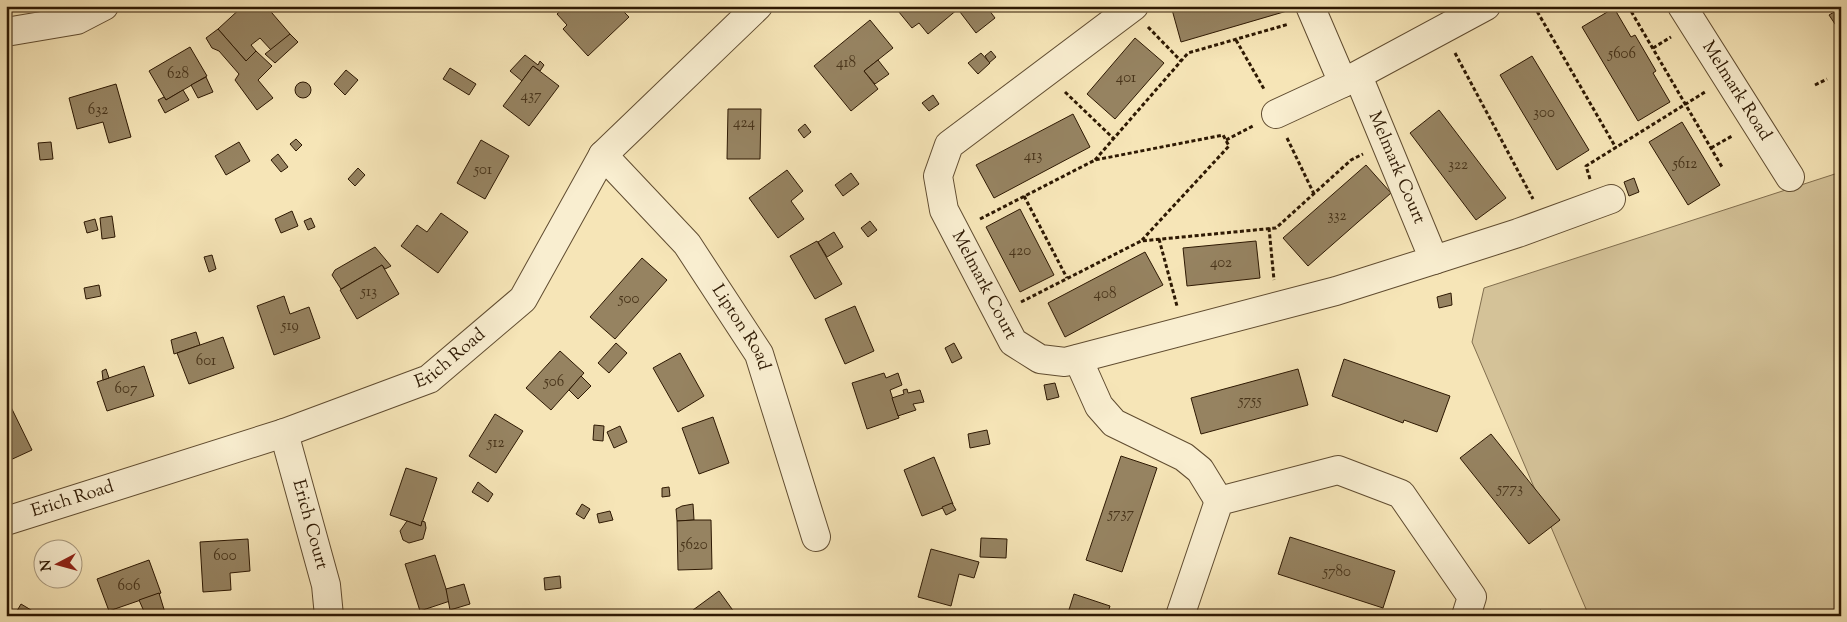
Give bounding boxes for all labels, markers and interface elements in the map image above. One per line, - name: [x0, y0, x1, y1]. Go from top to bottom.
- street label: Melmark Road: [1695, 37, 1777, 146]
- house number: 5606: [1607, 44, 1636, 65]
- house number: 418: [836, 53, 856, 74]
- house number: 628: [167, 64, 189, 85]
- house number: 401: [1116, 68, 1136, 89]
- house number: 437: [520, 86, 542, 107]
- house number: 632: [88, 100, 108, 121]
- house number: 300: [1533, 103, 1555, 124]
- street label: Melmark Court: [1361, 108, 1431, 228]
- house number: 424: [733, 113, 756, 134]
- house number: 413: [1024, 146, 1042, 167]
- house number: 5612: [1672, 154, 1697, 175]
- house number: 322: [1448, 155, 1468, 176]
- house number: 501: [473, 160, 492, 181]
- house number: 332: [1327, 206, 1347, 227]
- street label: Melmark Court: [944, 226, 1023, 345]
- house number: 420: [1009, 241, 1031, 262]
- house number: 402: [1210, 253, 1232, 274]
- street label: Lipton Road: [704, 280, 776, 374]
- house number: 513: [360, 282, 377, 303]
- house number: 408: [1094, 284, 1116, 305]
- house number: 500: [617, 289, 640, 310]
- house number: 519: [280, 316, 299, 337]
- street label: Erich Road: [411, 323, 492, 396]
- house number: 601: [196, 351, 216, 372]
- house number: 506: [543, 372, 564, 393]
- house number: 607: [115, 379, 138, 400]
- house number: 5755: [1237, 391, 1262, 412]
- house number: 512: [486, 433, 505, 454]
- street label: Erich Road: [28, 475, 117, 525]
- street label: Erich Court: [284, 477, 334, 573]
- house number: 5773: [1496, 479, 1523, 500]
- house number: 5737: [1107, 504, 1135, 525]
- house number: 5620: [679, 535, 708, 556]
- north arrow: [32, 540, 82, 590]
- house number: 600: [213, 546, 237, 567]
- text: N: [37, 559, 58, 572]
- house number: 5780: [1322, 562, 1351, 583]
- house number: 606: [118, 576, 140, 597]

